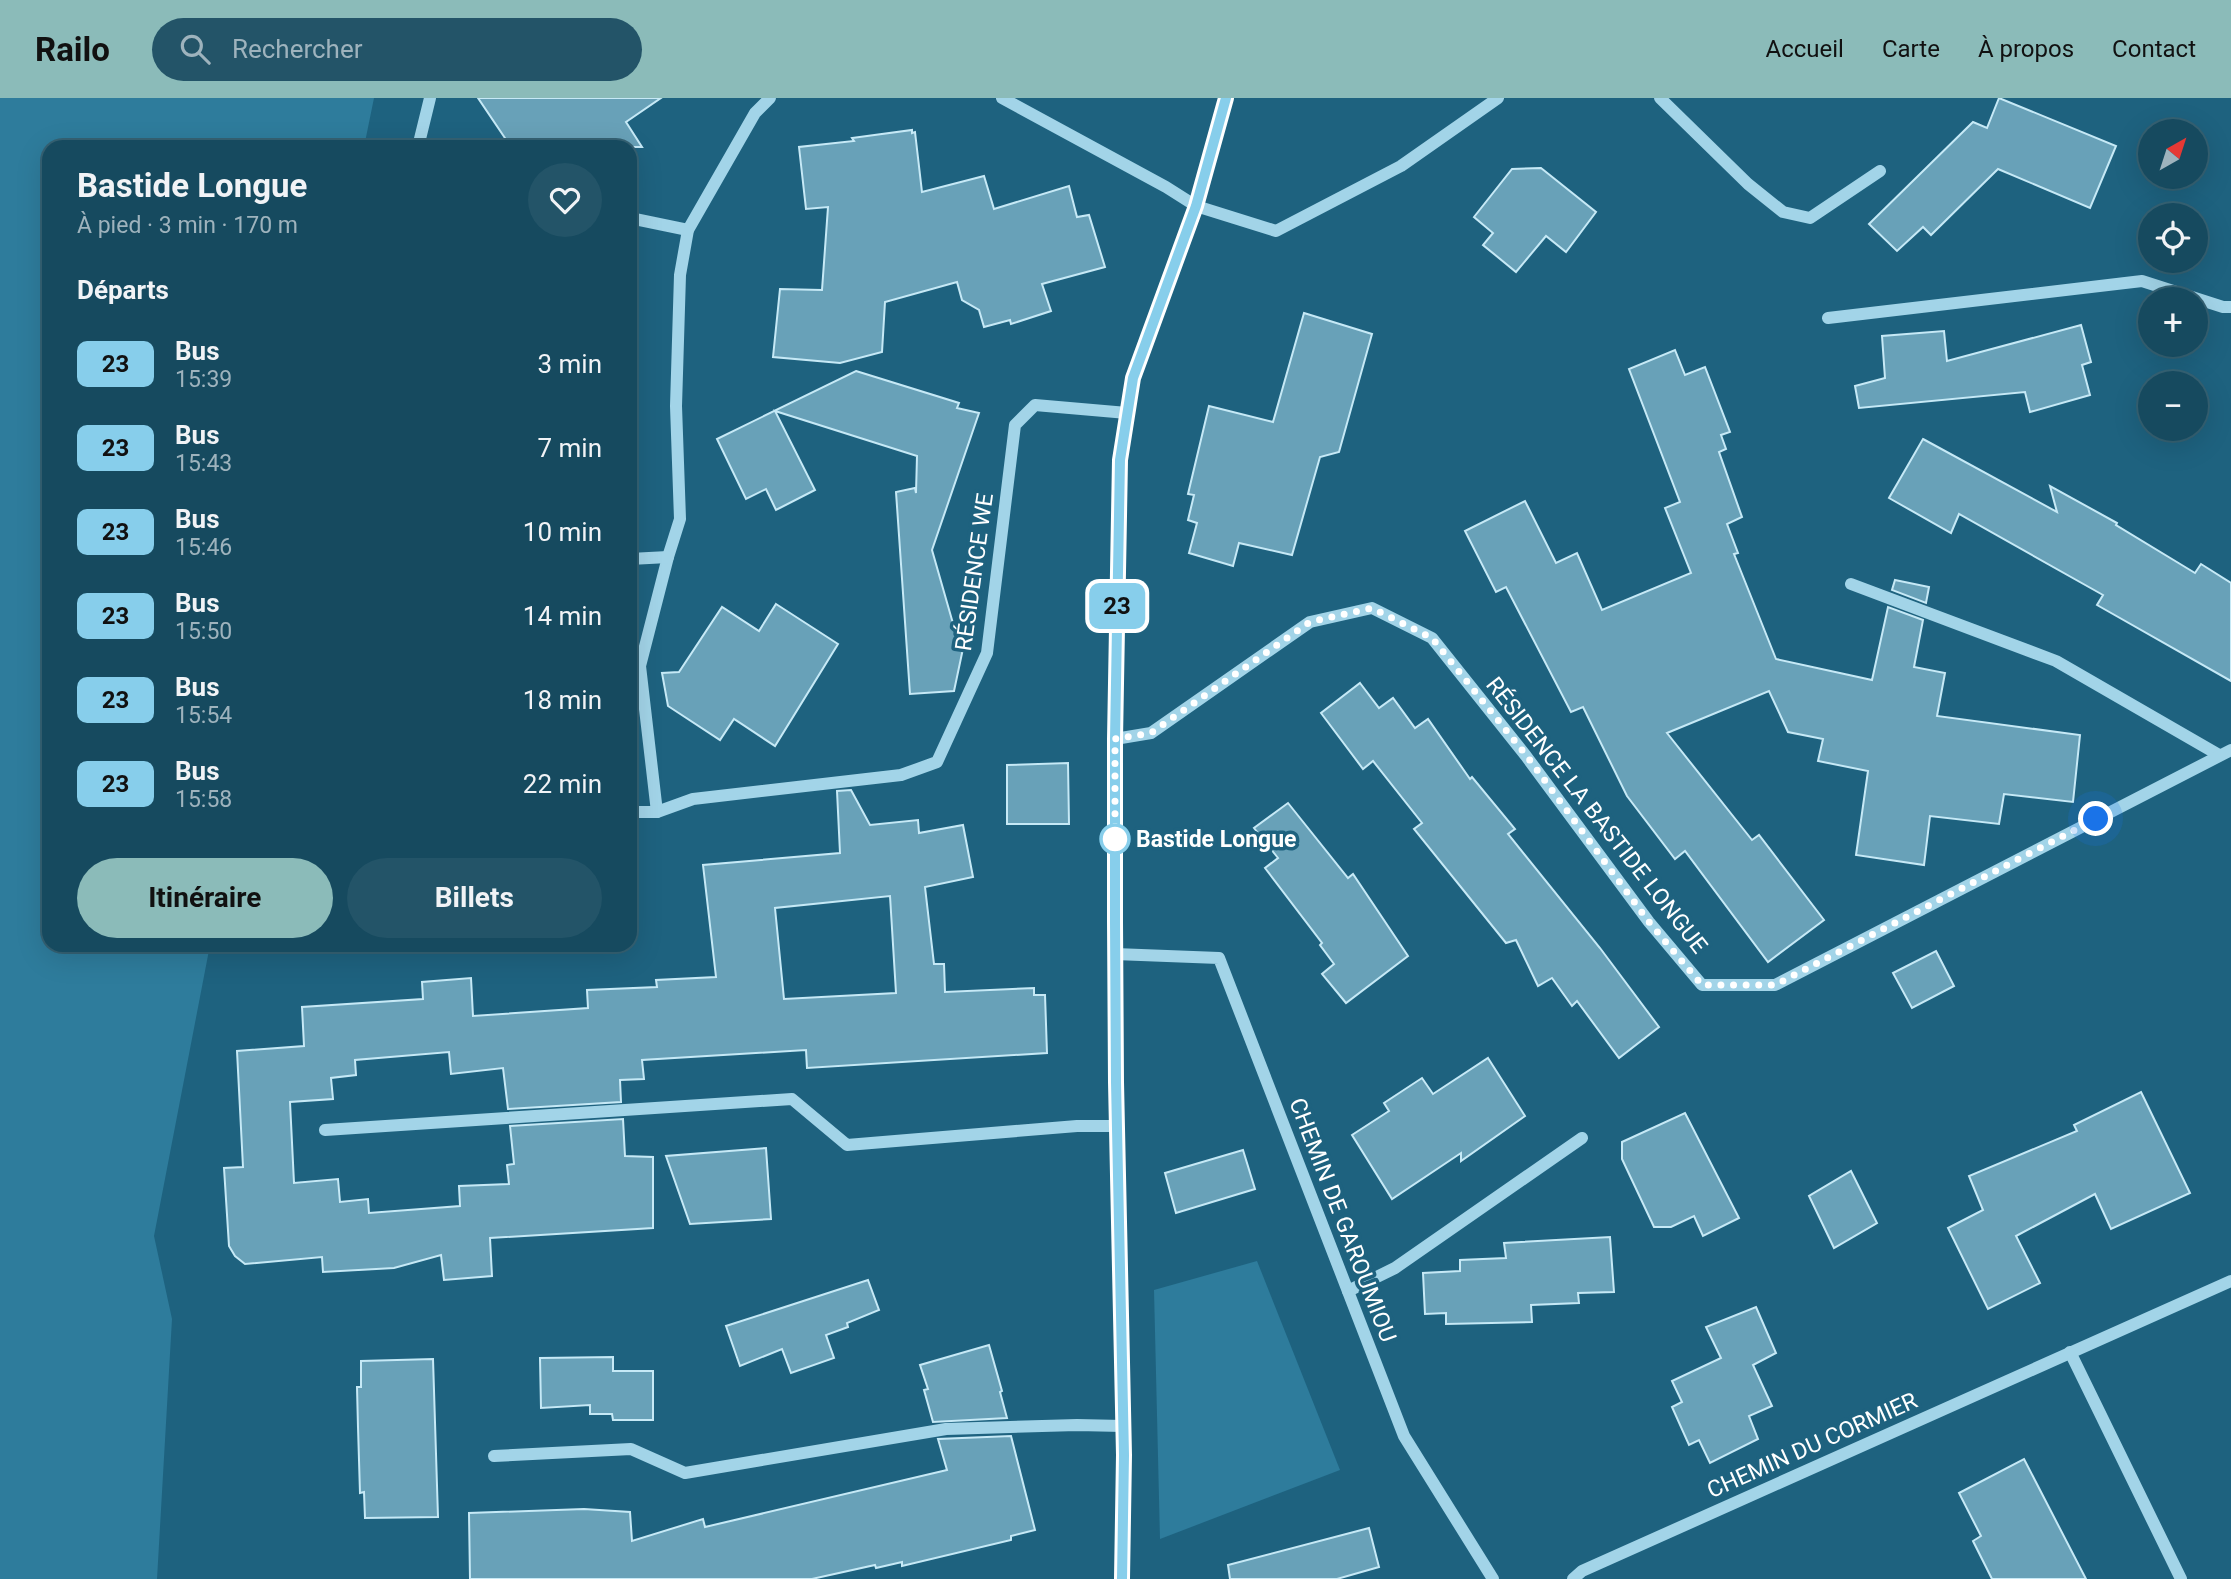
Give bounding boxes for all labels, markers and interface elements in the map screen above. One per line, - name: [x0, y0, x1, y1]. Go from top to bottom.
- search box: [152, 18, 642, 81]
- text: Railo: [35, 30, 110, 69]
- icon: search: [176, 30, 214, 68]
- text: Rechercher: [232, 34, 363, 64]
- text: Accueil: [1765, 35, 1844, 63]
- text: Carte: [1882, 35, 1940, 63]
- text: À propos: [1978, 35, 2074, 63]
- text: Contact: [2112, 35, 2196, 63]
- north arrow: [2138, 119, 2208, 189]
- map controls: [2138, 119, 2208, 441]
- button: heart: [528, 163, 602, 237]
- text: Bastide Longue: [77, 166, 307, 205]
- button: locate: [2138, 203, 2208, 273]
- text: À pied · 3 min · 170 m: [77, 212, 298, 239]
- text: Départs: [77, 275, 169, 305]
- button: +: [2138, 287, 2208, 357]
- text: Bus: [175, 336, 220, 366]
- text: 3 min: [537, 349, 602, 379]
- text: 23: [102, 350, 129, 378]
- text: 15:39: [175, 366, 232, 393]
- button: −: [2138, 371, 2208, 441]
- text: Bus: [175, 420, 220, 450]
- text: 7 min: [537, 433, 602, 463]
- text: 23: [102, 434, 129, 462]
- text: 15:43: [175, 450, 232, 477]
- street label: RÉSIDENCE WE: [949, 491, 999, 653]
- text: Bus: [175, 504, 220, 534]
- text: 10 min: [523, 517, 602, 547]
- text: 23: [102, 518, 129, 546]
- text: 15:46: [175, 534, 232, 561]
- line badge: 23: [1086, 583, 1148, 629]
- text: Bus: [175, 588, 220, 618]
- text: 23: [1103, 592, 1131, 620]
- text: 14 min: [523, 601, 602, 631]
- text: 23: [102, 602, 129, 630]
- text: 15:50: [175, 618, 232, 645]
- street label: RÉSIDENCE LA BASTIDE LONGUE: [1480, 671, 1714, 959]
- text: Bus: [175, 672, 220, 702]
- text: 18 min: [523, 685, 602, 715]
- text: 23: [102, 686, 129, 714]
- text: 15:54: [175, 702, 232, 729]
- text: Bus: [175, 756, 220, 786]
- text: 22 min: [523, 769, 602, 799]
- text: 23: [102, 770, 129, 798]
- text: 15:58: [175, 786, 232, 813]
- your location: [2078, 801, 2113, 836]
- marker: Bastide Longue: [1100, 824, 1130, 854]
- place label: Bastide Longue: [1136, 826, 1297, 853]
- button: Itinéraire: [77, 858, 333, 938]
- button: Billets: [347, 858, 602, 938]
- street label: CHEMIN DE GAROUMIOU: [1283, 1094, 1402, 1346]
- street label: CHEMIN DU CORMIER: [1703, 1387, 1921, 1504]

